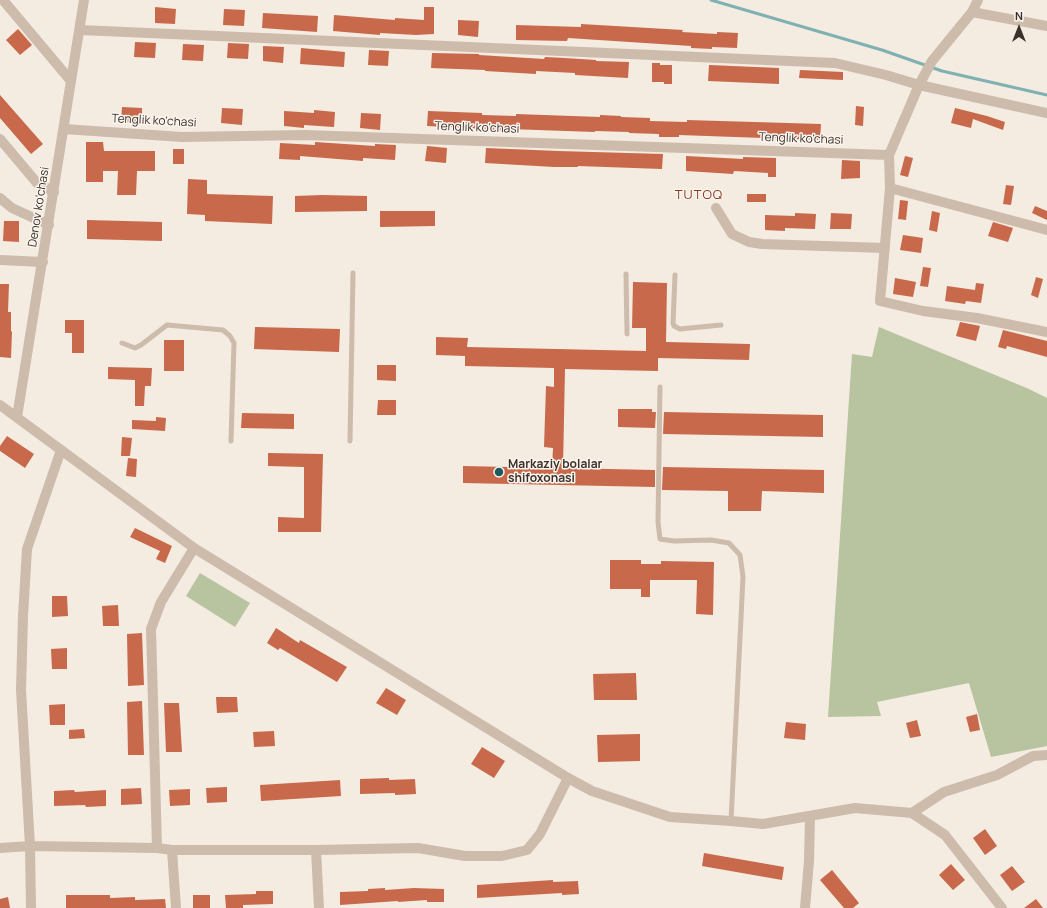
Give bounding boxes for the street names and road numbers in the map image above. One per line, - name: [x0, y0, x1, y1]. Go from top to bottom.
- street label: Tenglik ko'chasi: [111, 112, 197, 130]
- street label: Tenglik ko'chasi: [434, 119, 520, 137]
- street label: Tenglik ko'chasi: [758, 130, 844, 148]
- street label: Denov ko'chasi: [26, 166, 52, 248]

